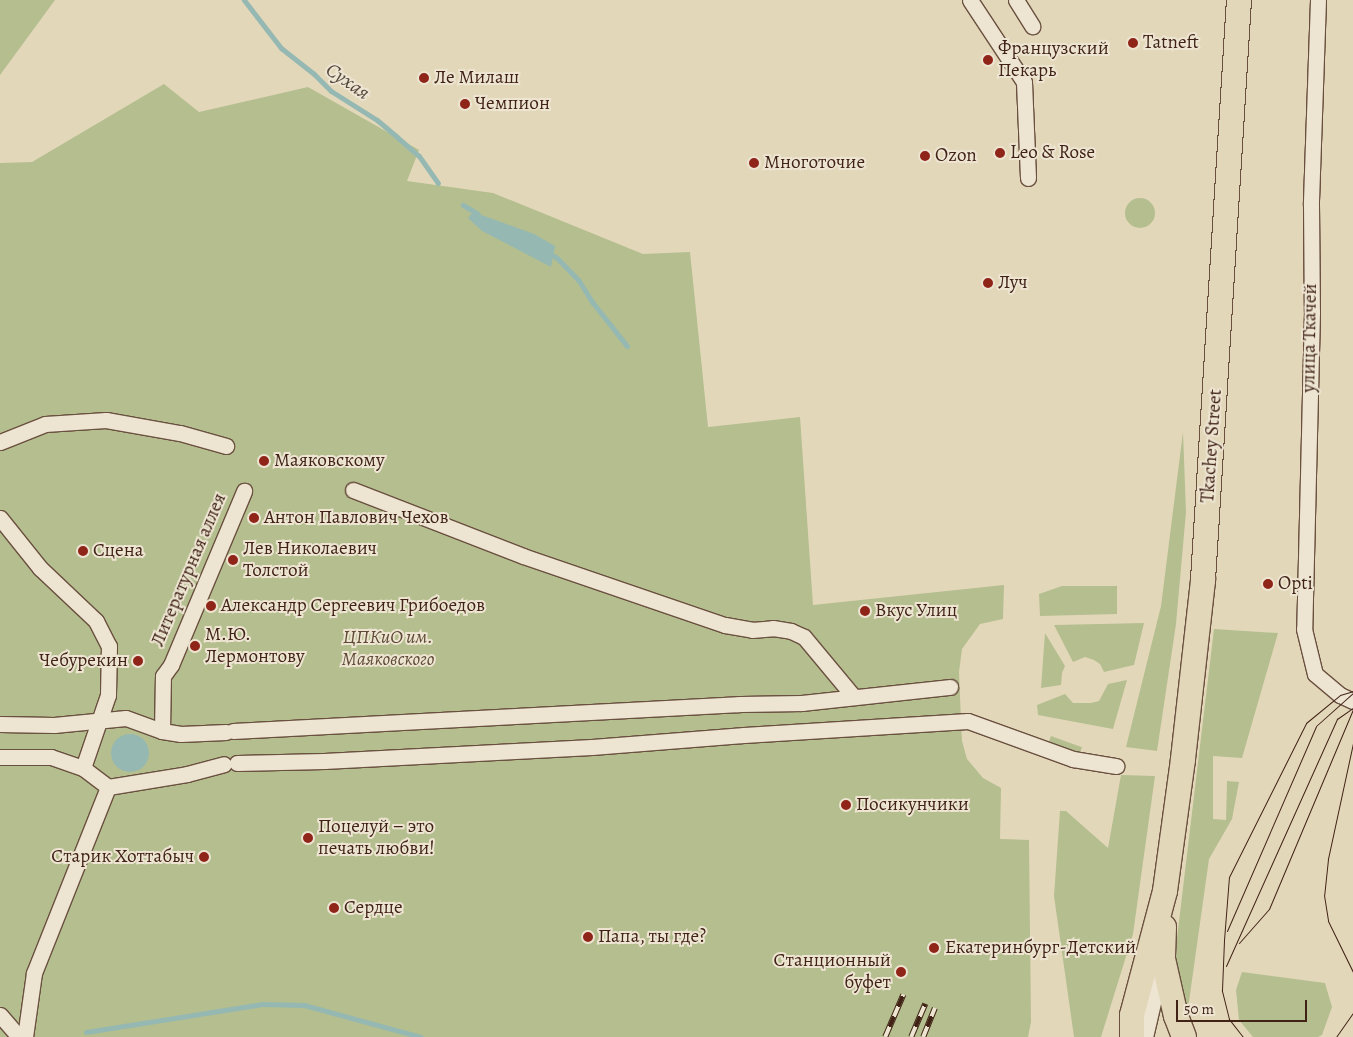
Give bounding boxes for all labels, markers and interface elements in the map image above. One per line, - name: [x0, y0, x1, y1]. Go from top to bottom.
- place label: Tatneft: [1143, 32, 1199, 54]
- marker: Tatneft: [1127, 37, 1139, 49]
- place label: Французский Пекарь: [998, 38, 1109, 82]
- marker: Французский Пекарь: [982, 54, 994, 66]
- water label: Сухая: [321, 57, 375, 105]
- place label: Ле Милаш: [434, 67, 519, 89]
- marker: Ле Милаш: [418, 72, 430, 84]
- place label: Чемпион: [475, 93, 550, 115]
- marker: Чемпион: [459, 98, 471, 110]
- place label: Leo & Rose: [1010, 142, 1095, 164]
- place label: Ozon: [935, 145, 977, 167]
- marker: Leo & Rose: [994, 147, 1006, 159]
- marker: Ozon: [919, 150, 931, 162]
- place label: Многоточие: [764, 152, 865, 174]
- marker: Многоточие: [748, 157, 760, 169]
- place label: Луч: [998, 272, 1028, 294]
- marker: Луч: [982, 277, 994, 289]
- street label: улица Ткачей: [1298, 283, 1322, 393]
- street label: Tkachey Street: [1197, 388, 1227, 504]
- place label: Маяковскому: [274, 450, 385, 472]
- marker: Маяковскому: [258, 455, 270, 467]
- street label: Литературная аллея: [146, 490, 232, 650]
- place label: Антон Павлович Чехов: [264, 507, 448, 529]
- marker: Антон Павлович Чехов: [248, 512, 260, 524]
- place label: Лев Николаевич Толстой: [243, 538, 377, 582]
- place label: Сцена: [93, 540, 144, 562]
- marker: Сцена: [77, 545, 89, 557]
- marker: Лев Николаевич Толстой: [227, 554, 239, 566]
- place label: Opti: [1278, 573, 1313, 595]
- marker: Opti: [1262, 578, 1274, 590]
- place label: Александр Сергеевич Грибоедов: [221, 595, 485, 617]
- marker: Александр Сергеевич Грибоедов: [205, 600, 217, 612]
- place label: Вкус Улиц: [875, 600, 957, 622]
- marker: Вкус Улиц: [859, 605, 871, 617]
- place label: М.Ю. Лермонтову: [205, 624, 305, 668]
- park label: ЦПКиО им. Маяковского: [341, 627, 435, 671]
- marker: М.Ю. Лермонтову: [189, 640, 201, 652]
- place label: Чебурекин: [39, 650, 128, 672]
- marker: Чебурекин: [132, 655, 144, 667]
- place label: Посикунчики: [856, 794, 969, 816]
- marker: Посикунчики: [840, 799, 852, 811]
- place label: Поцелуй – это печать любви!: [318, 816, 435, 860]
- marker: Поцелуй – это печать любви!: [302, 832, 314, 844]
- place label: Старик Хоттабыч: [51, 846, 194, 868]
- marker: Старик Хоттабыч: [198, 851, 210, 863]
- place label: Сердце: [344, 897, 403, 919]
- marker: Сердце: [328, 902, 340, 914]
- place label: Папа, ты где?: [598, 926, 706, 948]
- marker: Папа, ты где?: [582, 931, 594, 943]
- place label: Екатеринбург-Детский: [945, 937, 1136, 959]
- marker: Екатеринбург-Детский: [927, 941, 941, 955]
- place label: Станционный буфет: [774, 950, 891, 994]
- marker: Станционный буфет: [895, 966, 907, 978]
- scale bar: [1178, 990, 1309, 1022]
- text: 50 m: [1184, 999, 1214, 1019]

